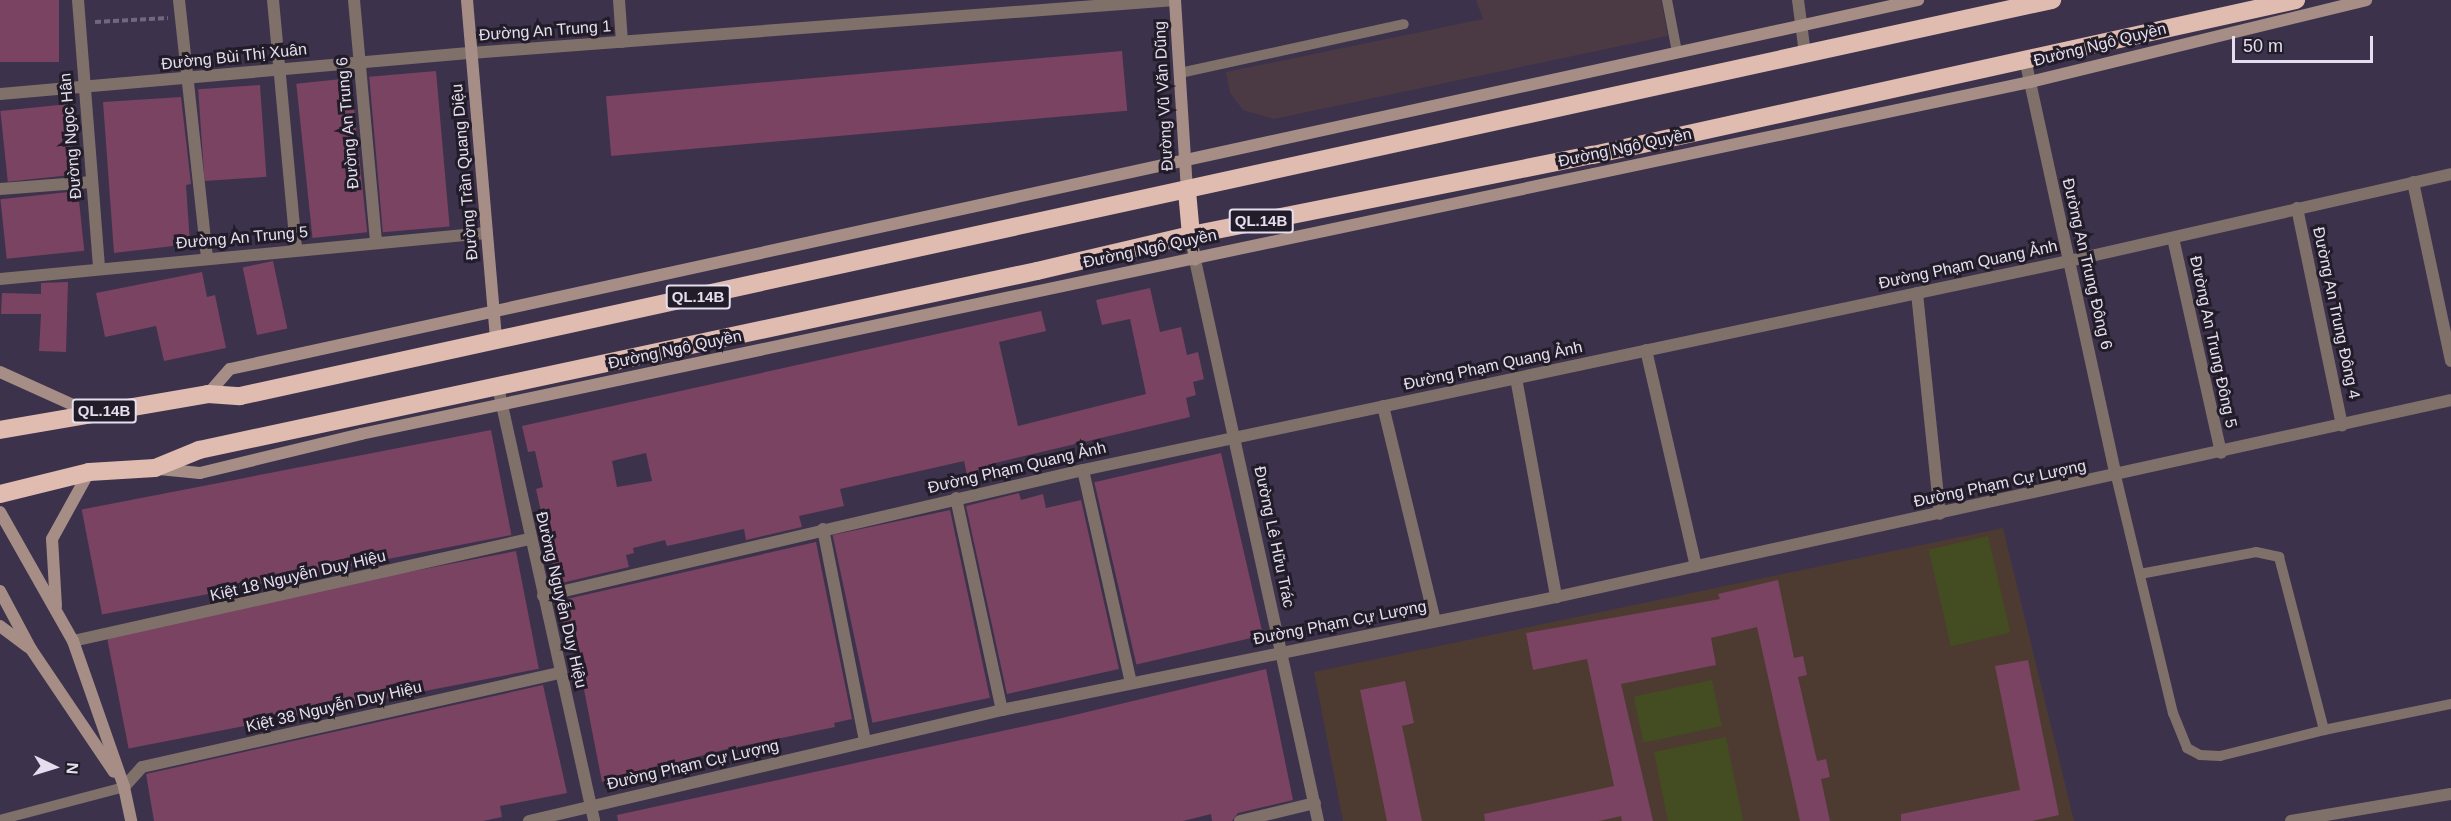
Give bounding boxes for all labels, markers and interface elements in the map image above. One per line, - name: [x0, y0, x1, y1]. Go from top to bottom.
- street label: Đường An Trung 1: [478, 17, 612, 45]
- street label: Đường Ngô Quyền: [2032, 19, 2168, 71]
- street label: Đường Vũ Văn Dũng: [1150, 21, 1178, 171]
- scale bar: [2235, 24, 2376, 62]
- text: 50 m: [2243, 36, 2283, 56]
- street label: Đường Bùi Thị Xuân: [160, 40, 308, 74]
- street label: Đường An Trung 6: [333, 56, 363, 190]
- street label: Đường Ngọc Hân: [56, 72, 86, 200]
- street label: Đường Trần Quang Diệu: [448, 83, 482, 261]
- street label: Đường Ngô Quyền: [1557, 124, 1693, 172]
- street label: Đường An Trung Đông 6: [2058, 176, 2116, 352]
- road number: QL.14B: [1228, 209, 1294, 233]
- street label: Đường An Trung 5: [175, 223, 309, 253]
- street label: Đường Ngô Quyền: [1082, 225, 1218, 273]
- street label: Đường An Trung Đông 4: [2308, 225, 2364, 401]
- street label: Đường Phạm Quang Ảnh: [1877, 237, 2059, 293]
- street label: Đường An Trung Đông 5: [2185, 254, 2241, 430]
- road number: QL.14B: [665, 285, 731, 309]
- street label: Đường Ngô Quyền: [607, 326, 743, 374]
- street label: Đường Phạm Quang Ảnh: [1402, 338, 1584, 394]
- road number: QL.14B: [71, 399, 137, 423]
- street label: Đường Phạm Quang Ảnh: [926, 438, 1108, 498]
- street label: Đường Phạm Cự Lượng: [1912, 456, 2088, 512]
- street label: Đường Lê Hữu Trác: [1250, 464, 1298, 610]
- street label: Đường Nguyễn Duy Hiệu: [531, 510, 591, 690]
- street label: Kiệt 18 Nguyễn Duy Hiệu: [208, 546, 388, 606]
- street label: Đường Phạm Cự Lượng: [1252, 597, 1428, 649]
- street label: Kiệt 38 Nguyễn Duy Hiệu: [244, 677, 424, 737]
- street label: Đường Phạm Cự Lượng: [605, 736, 781, 794]
- north arrow: [24, 737, 84, 797]
- text: N: [64, 762, 81, 775]

